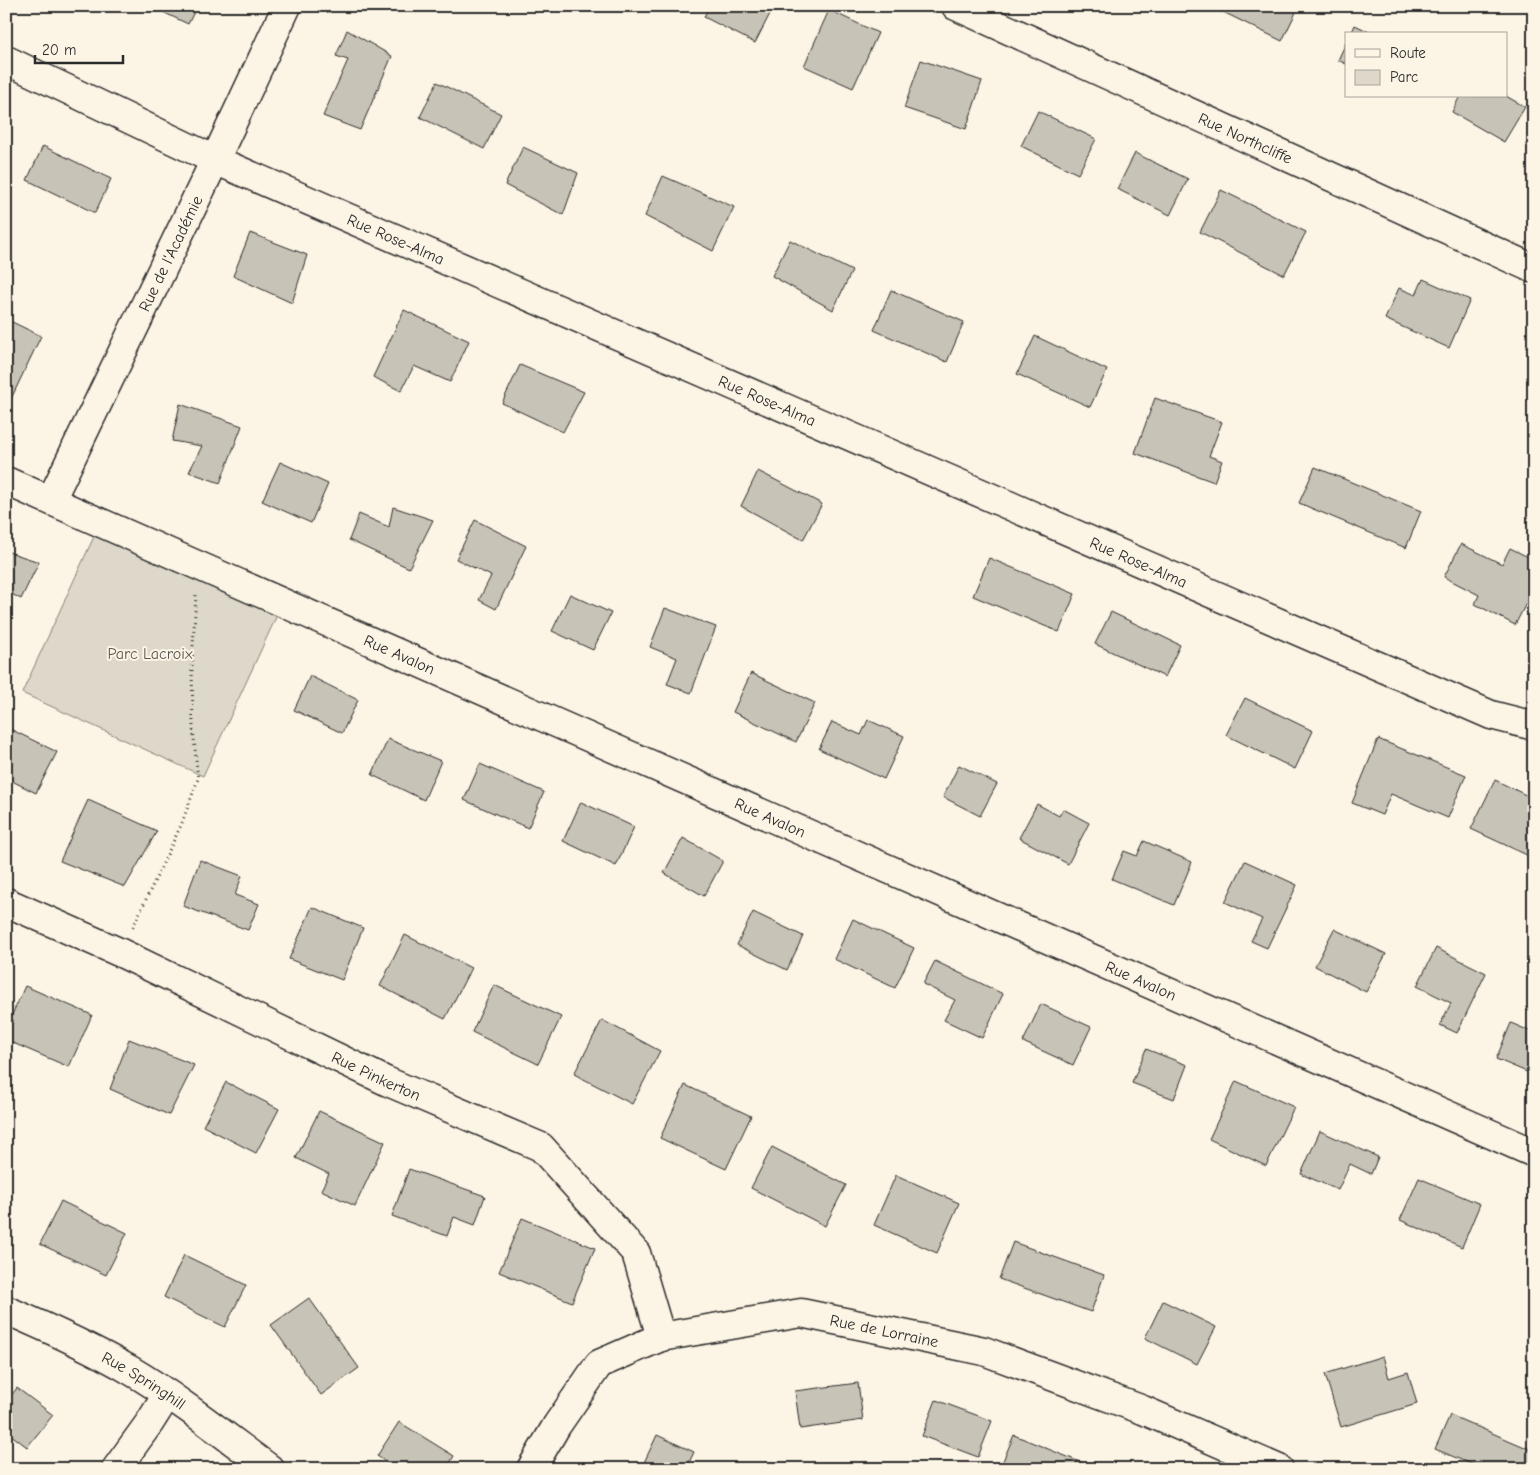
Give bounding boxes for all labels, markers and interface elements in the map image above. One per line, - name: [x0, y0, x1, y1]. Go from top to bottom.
- scale bar: [35, 32, 122, 64]
- legend: [1345, 32, 1508, 98]
- text: 20 m: [42, 41, 76, 59]
- text: Route: [1390, 44, 1426, 62]
- text: Parc: [1390, 68, 1418, 86]
- street label: Rue Northcliffe: [1195, 109, 1295, 168]
- street label: Rue de l'Académie: [135, 193, 206, 314]
- street label: Rue Rose-Alma: [344, 211, 447, 269]
- street label: Rue Rose-Alma: [716, 372, 818, 430]
- street label: Rue Rose-Alma: [1087, 534, 1190, 592]
- street label: Rue Avalon: [361, 632, 438, 679]
- park label: Parc Lacroix: [108, 645, 193, 663]
- street label: Rue Avalon: [732, 795, 808, 842]
- street label: Rue Avalon: [1102, 958, 1179, 1005]
- street label: Rue Pinkerton: [329, 1048, 423, 1105]
- street label: Rue de Lorraine: [828, 1311, 940, 1351]
- street label: Rue Springhill: [99, 1348, 189, 1414]

